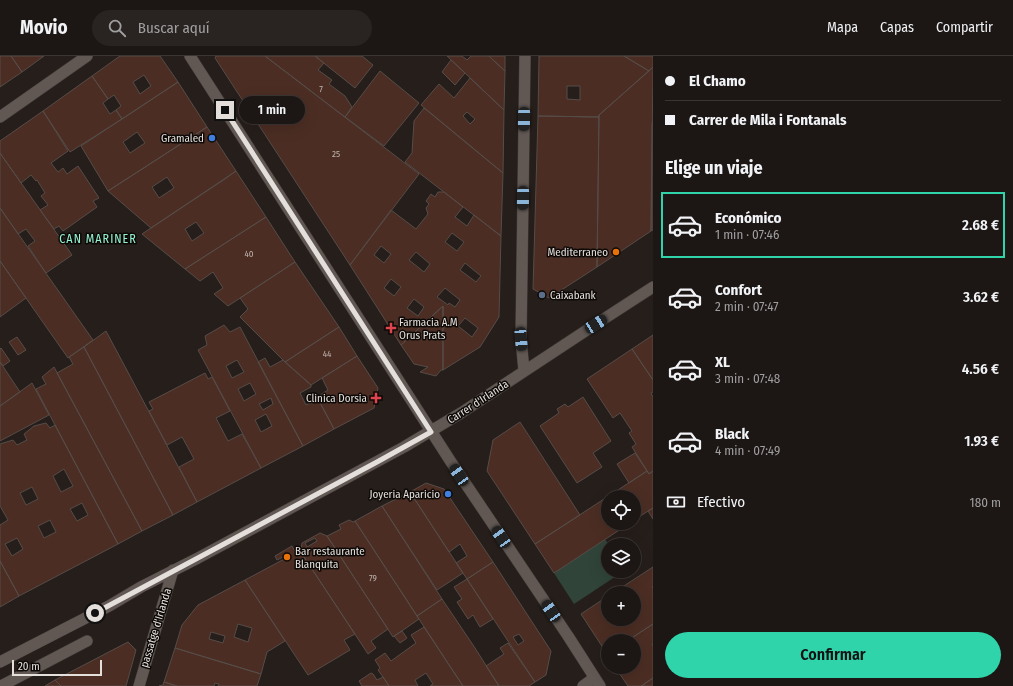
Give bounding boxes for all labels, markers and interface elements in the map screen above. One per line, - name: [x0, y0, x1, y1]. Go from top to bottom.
- search box: [92, 10, 372, 46]
- text: Movio: [20, 16, 68, 39]
- icon: search: [106, 17, 128, 39]
- text: Buscar aquí: [138, 19, 210, 37]
- text: Mapa: [827, 19, 858, 36]
- text: Capas: [880, 19, 914, 36]
- text: Compartir: [936, 19, 993, 36]
- text: El Chamo: [689, 72, 746, 90]
- house number: 7: [319, 84, 323, 94]
- callout: 1 min: [239, 96, 305, 124]
- route end: [216, 101, 234, 119]
- text: 1 min: [258, 102, 286, 117]
- car: [518, 107, 530, 131]
- text: Carrer de Mila i Fontanals: [689, 111, 847, 129]
- place label: Gramaled: [161, 132, 204, 145]
- marker: Gramaled: [207, 133, 217, 143]
- house number: 25: [332, 149, 340, 159]
- text: Elige un viaje: [665, 157, 763, 179]
- car: [517, 186, 529, 210]
- icon: car: [667, 207, 703, 243]
- text: Económico: [715, 209, 782, 227]
- text: 2.68 €: [962, 216, 999, 234]
- text: 1 min · 07:46: [715, 227, 779, 242]
- district label: CAN MARINER: [59, 232, 137, 246]
- place label: Mediterraneo: [547, 246, 608, 259]
- marker: Mediterraneo: [611, 247, 621, 257]
- house number: 40: [244, 249, 254, 259]
- icon: car: [667, 279, 703, 315]
- text: Confort: [715, 281, 762, 299]
- text: 3.62 €: [963, 288, 999, 306]
- place label: Caixabank: [550, 289, 597, 302]
- marker: Caixabank: [537, 290, 547, 300]
- text: 2 min · 07:47: [715, 299, 779, 314]
- car: [583, 313, 609, 335]
- place label: Farmacia A.M Orus Prats: [399, 316, 458, 342]
- marker: Farmacia A.M Orus Prats: [386, 323, 396, 333]
- car: [514, 327, 528, 351]
- house number: 44: [323, 349, 332, 359]
- icon: car: [667, 351, 703, 387]
- text: XL: [715, 353, 730, 371]
- text: 4.56 €: [962, 360, 999, 378]
- text: 3 min · 07:48: [715, 371, 780, 386]
- street label: Carrer d'Irlanda: [445, 377, 511, 427]
- place label: Clinica Dorsia: [306, 392, 367, 405]
- marker: Clinica Dorsia: [370, 392, 382, 404]
- icon: car: [667, 423, 703, 459]
- text: Black: [715, 425, 749, 443]
- text: 1.93 €: [964, 432, 999, 450]
- text: 4 min · 07:49: [715, 443, 780, 458]
- car: [447, 462, 471, 488]
- place label: Joyeria Aparicio: [370, 488, 440, 501]
- marker: Joyeria Aparicio: [443, 489, 453, 499]
- map controls: [601, 490, 641, 674]
- button: locate: [601, 490, 641, 530]
- icon: cash: [665, 491, 687, 513]
- text: Efectivo: [697, 493, 745, 511]
- text: 180 m: [970, 495, 1001, 510]
- car: [489, 524, 513, 550]
- button: layers: [601, 538, 641, 578]
- place label: Bar restaurante Blanquita: [295, 545, 365, 571]
- marker: Bar restaurante Blanquita: [282, 552, 292, 562]
- house number: 79: [369, 573, 377, 583]
- button: +: [601, 586, 641, 626]
- street label: passatge d'Irlanda: [138, 587, 174, 669]
- car: [539, 598, 563, 624]
- route start: [86, 604, 104, 622]
- button: Confirmar: [665, 632, 1001, 678]
- button: −: [601, 634, 641, 674]
- scale bar: [12, 658, 102, 677]
- text: 20 m: [18, 660, 40, 673]

